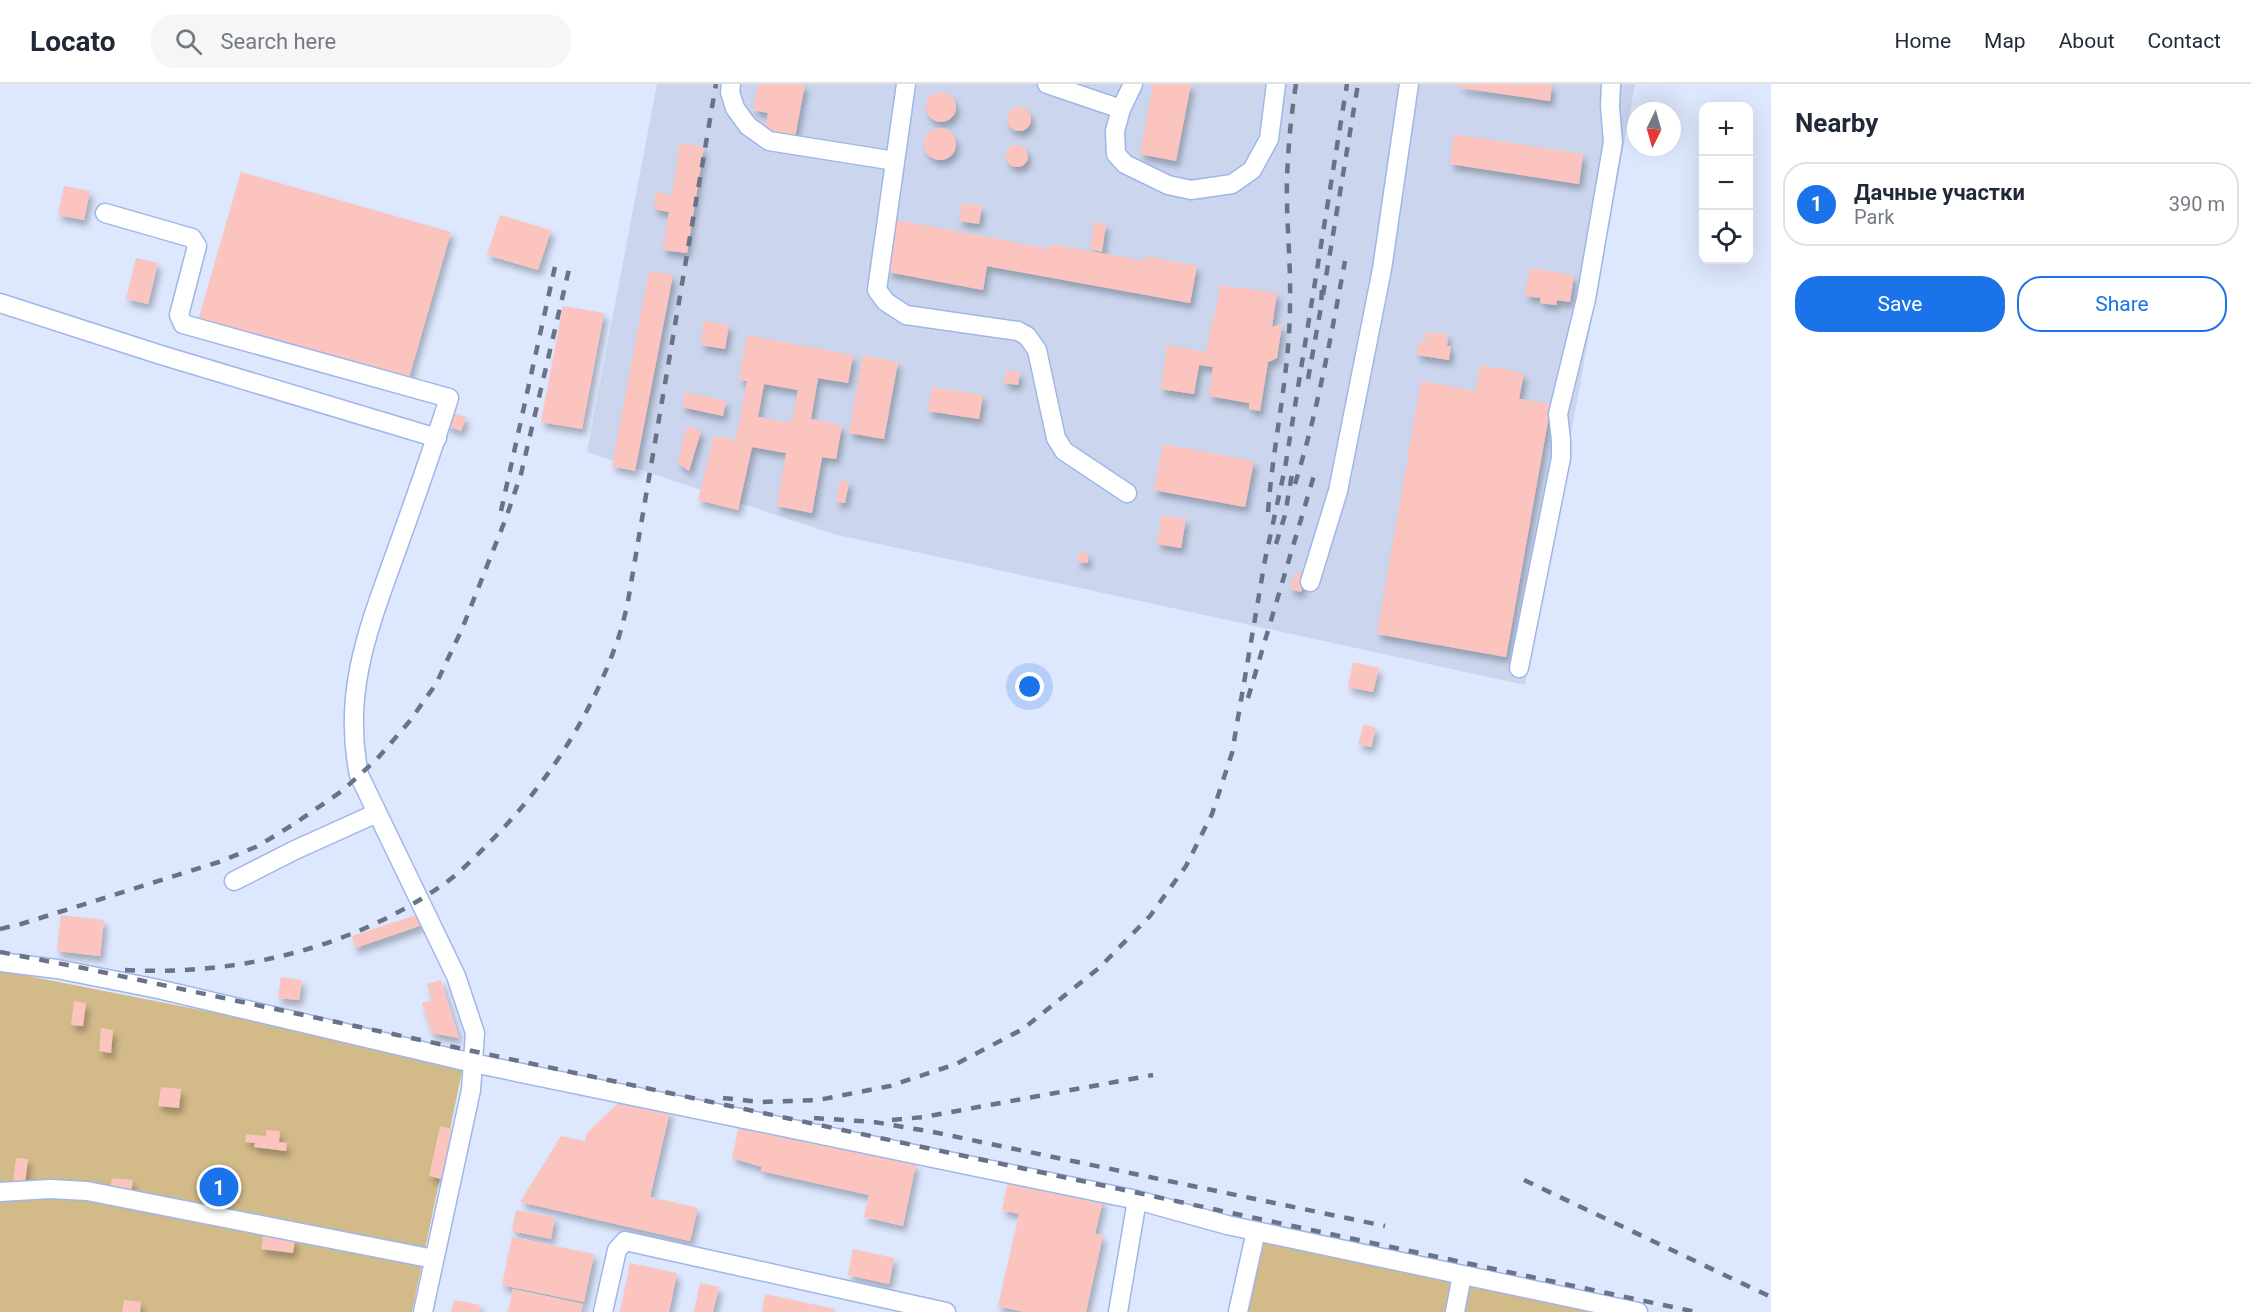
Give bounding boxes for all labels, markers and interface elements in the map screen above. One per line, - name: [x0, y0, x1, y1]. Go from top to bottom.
- search box: [151, 14, 571, 68]
- text: Locato: [30, 25, 115, 58]
- icon: search: [172, 25, 205, 58]
- text: Search here: [220, 29, 336, 54]
- text: Home: [1895, 29, 1951, 53]
- text: Map: [1984, 29, 2026, 53]
- text: About: [2059, 29, 2115, 53]
- text: Contact: [2148, 29, 2221, 53]
- north arrow: [1627, 102, 1681, 156]
- map controls: [1699, 102, 1753, 264]
- button: +: [1699, 102, 1753, 156]
- text: Nearby: [1795, 108, 1878, 138]
- button: −: [1699, 156, 1753, 210]
- text: Дачные участки: [1854, 180, 2025, 205]
- text: 1: [1811, 192, 1822, 216]
- text: 390 m: [2169, 192, 2225, 216]
- text: Park: [1854, 205, 1894, 229]
- button: locate: [1699, 210, 1753, 264]
- button: Save: [1795, 276, 2005, 332]
- button: Share: [2017, 276, 2227, 332]
- your location: [1015, 672, 1044, 701]
- pin: 1: [200, 1164, 238, 1210]

